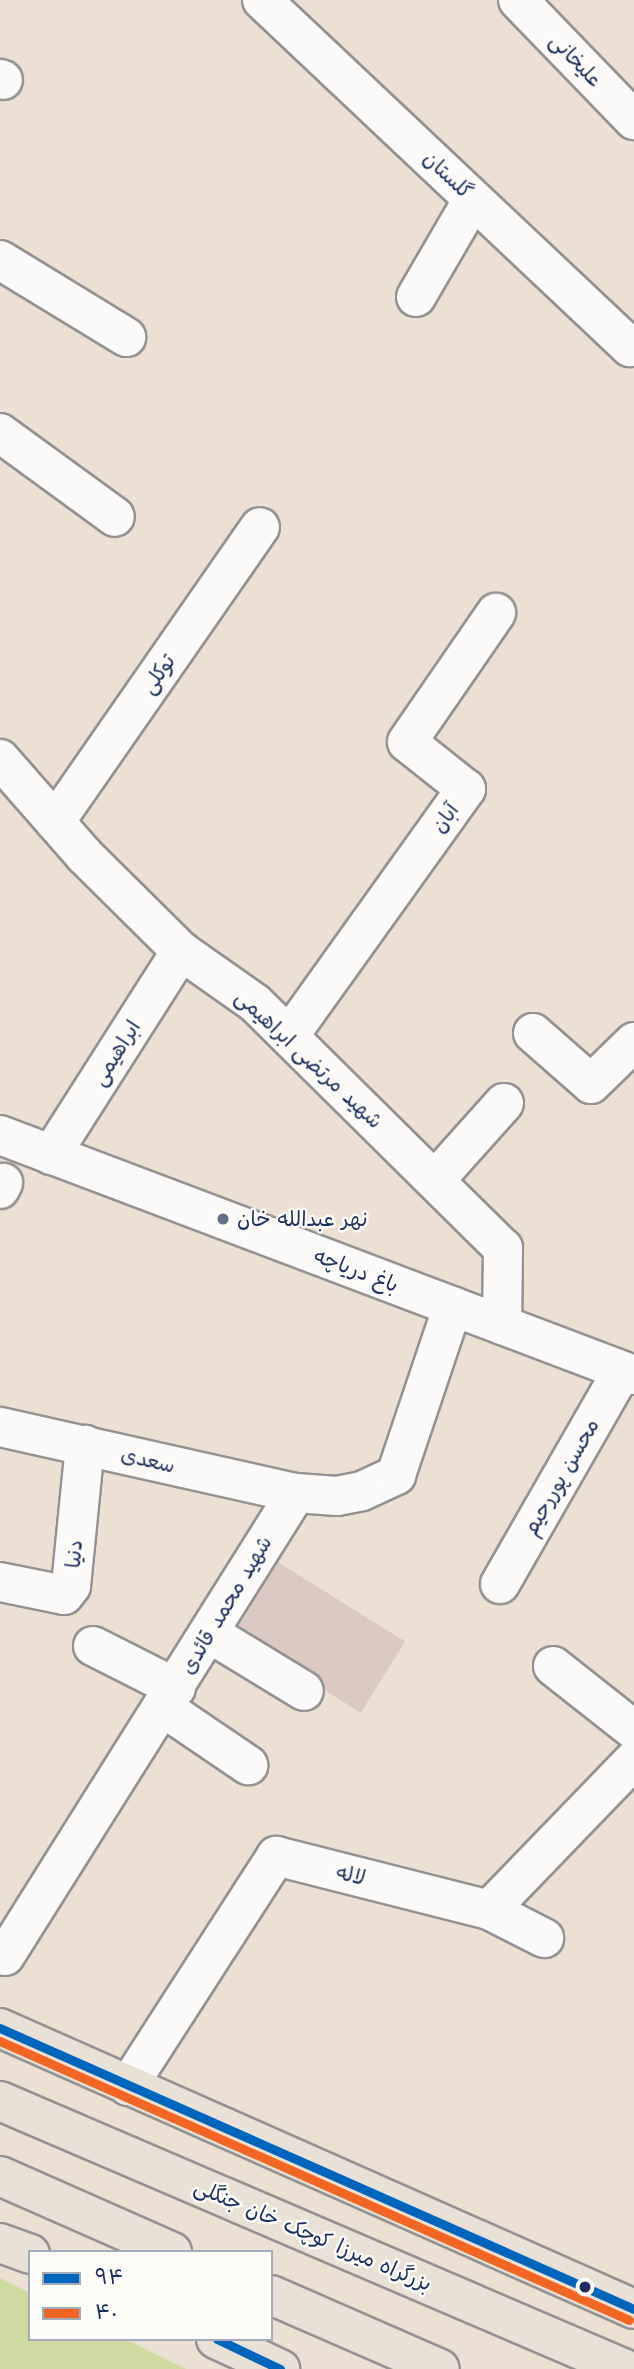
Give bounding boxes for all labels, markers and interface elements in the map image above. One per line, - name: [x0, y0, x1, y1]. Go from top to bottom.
- street label: علیخانی: [544, 28, 608, 92]
- street label: گلستان: [418, 146, 478, 204]
- street label: توکلی: [135, 649, 181, 699]
- street label: آبان: [426, 798, 464, 838]
- street label: شهید مرتضی ابراهیمی: [230, 984, 388, 1134]
- street label: ابراهیمی: [86, 1015, 146, 1091]
- place label: نهر عبدالله خان: [237, 1206, 368, 1232]
- marker: نهر عبدالله خان: [215, 1211, 231, 1227]
- street label: باغ دریاچه: [310, 1242, 402, 1298]
- street label: محسن پوررحیم: [517, 1414, 605, 1540]
- street label: سعدی: [119, 1442, 177, 1478]
- street label: شهید محمد قائدی: [175, 1531, 277, 1679]
- street label: دنیا: [60, 1539, 88, 1569]
- street label: لاله: [334, 1859, 368, 1891]
- street label: بزرگراه میرزا کوچک خان جنگلی: [191, 2174, 435, 2296]
- legend: [28, 2250, 273, 2341]
- text: ۹۴: [95, 2265, 124, 2289]
- unlabelled marker: [578, 2280, 592, 2294]
- text: ۴۰: [95, 2300, 118, 2324]

